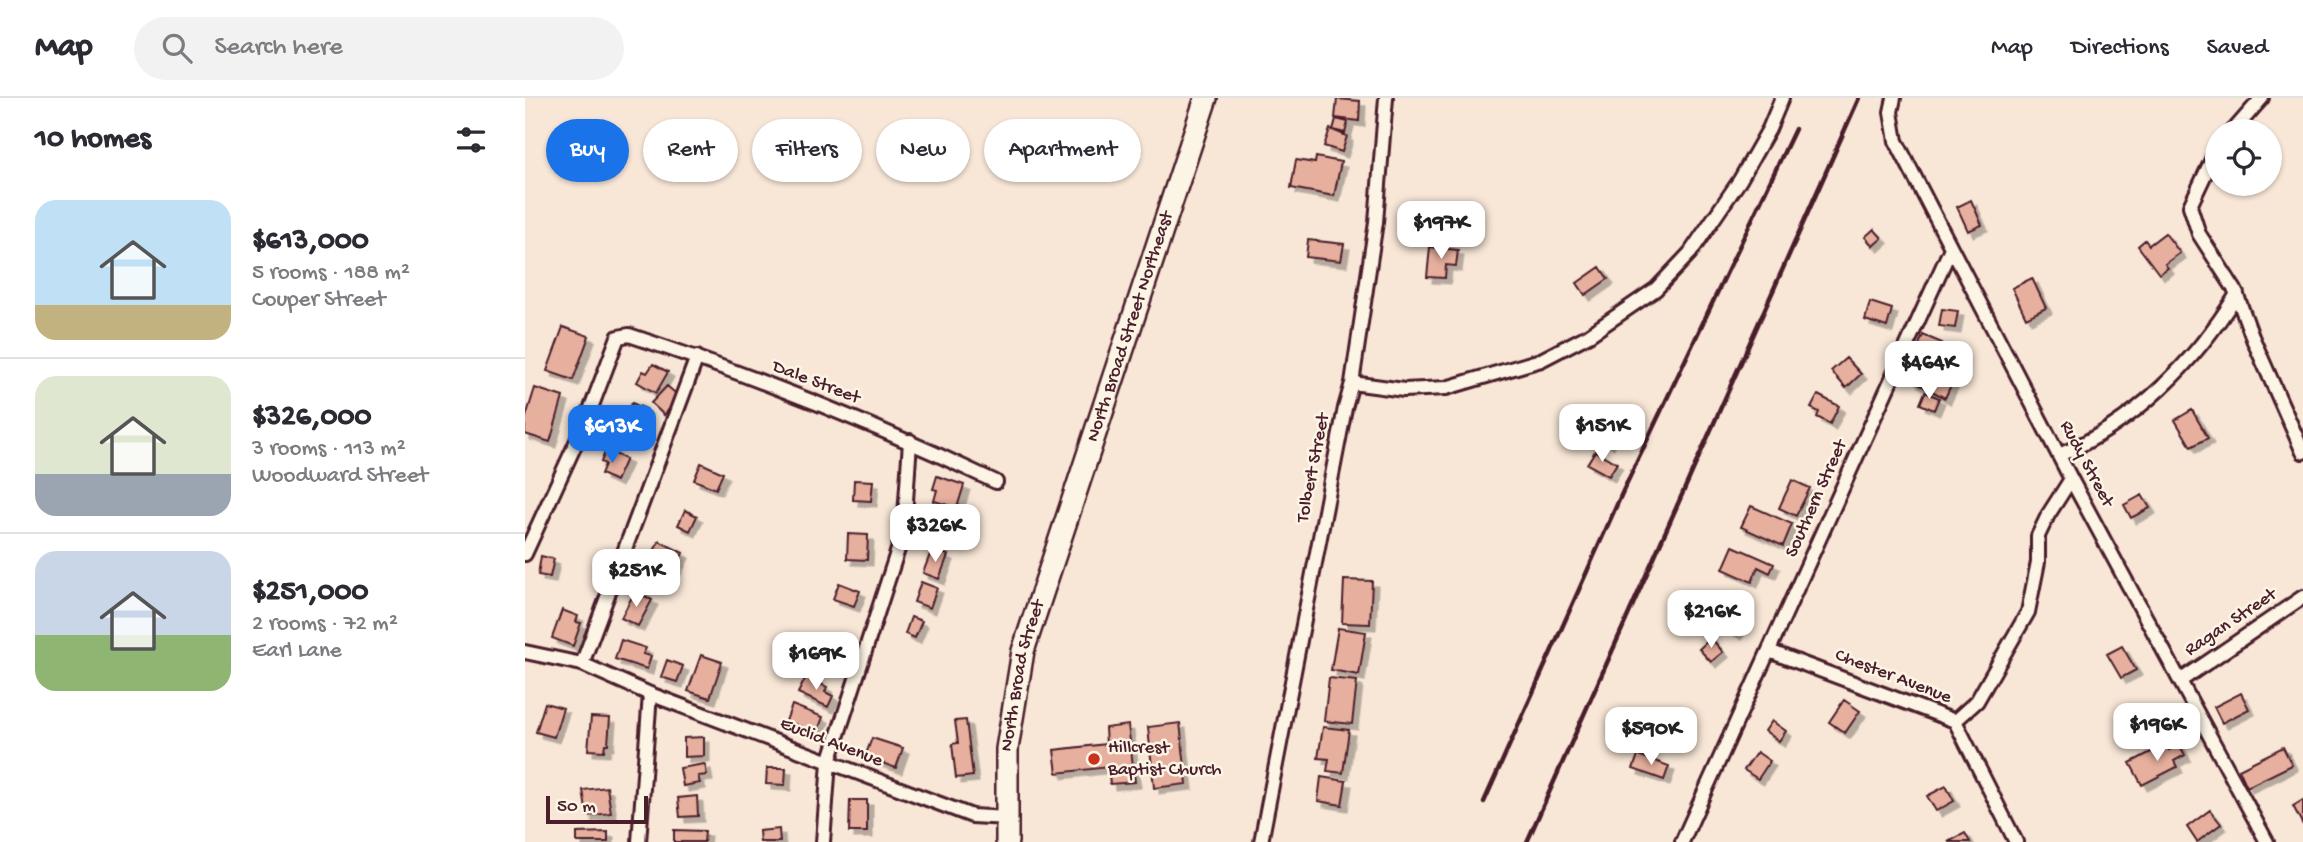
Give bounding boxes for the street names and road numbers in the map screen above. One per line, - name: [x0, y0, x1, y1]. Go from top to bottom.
- street label: North Broad Street Northeast: [1082, 206, 1180, 445]
- street label: Dale Street: [767, 355, 865, 411]
- street label: Tolbert Street: [1292, 409, 1336, 526]
- street label: Rudy Street: [2054, 417, 2119, 513]
- street label: Southern Street: [1781, 435, 1854, 561]
- street label: Ragan Street: [2181, 583, 2283, 662]
- street label: North Broad Street: [995, 595, 1051, 753]
- street label: Chester Avenue: [1831, 644, 1955, 710]
- street label: Euclid Avenue: [776, 713, 886, 773]

